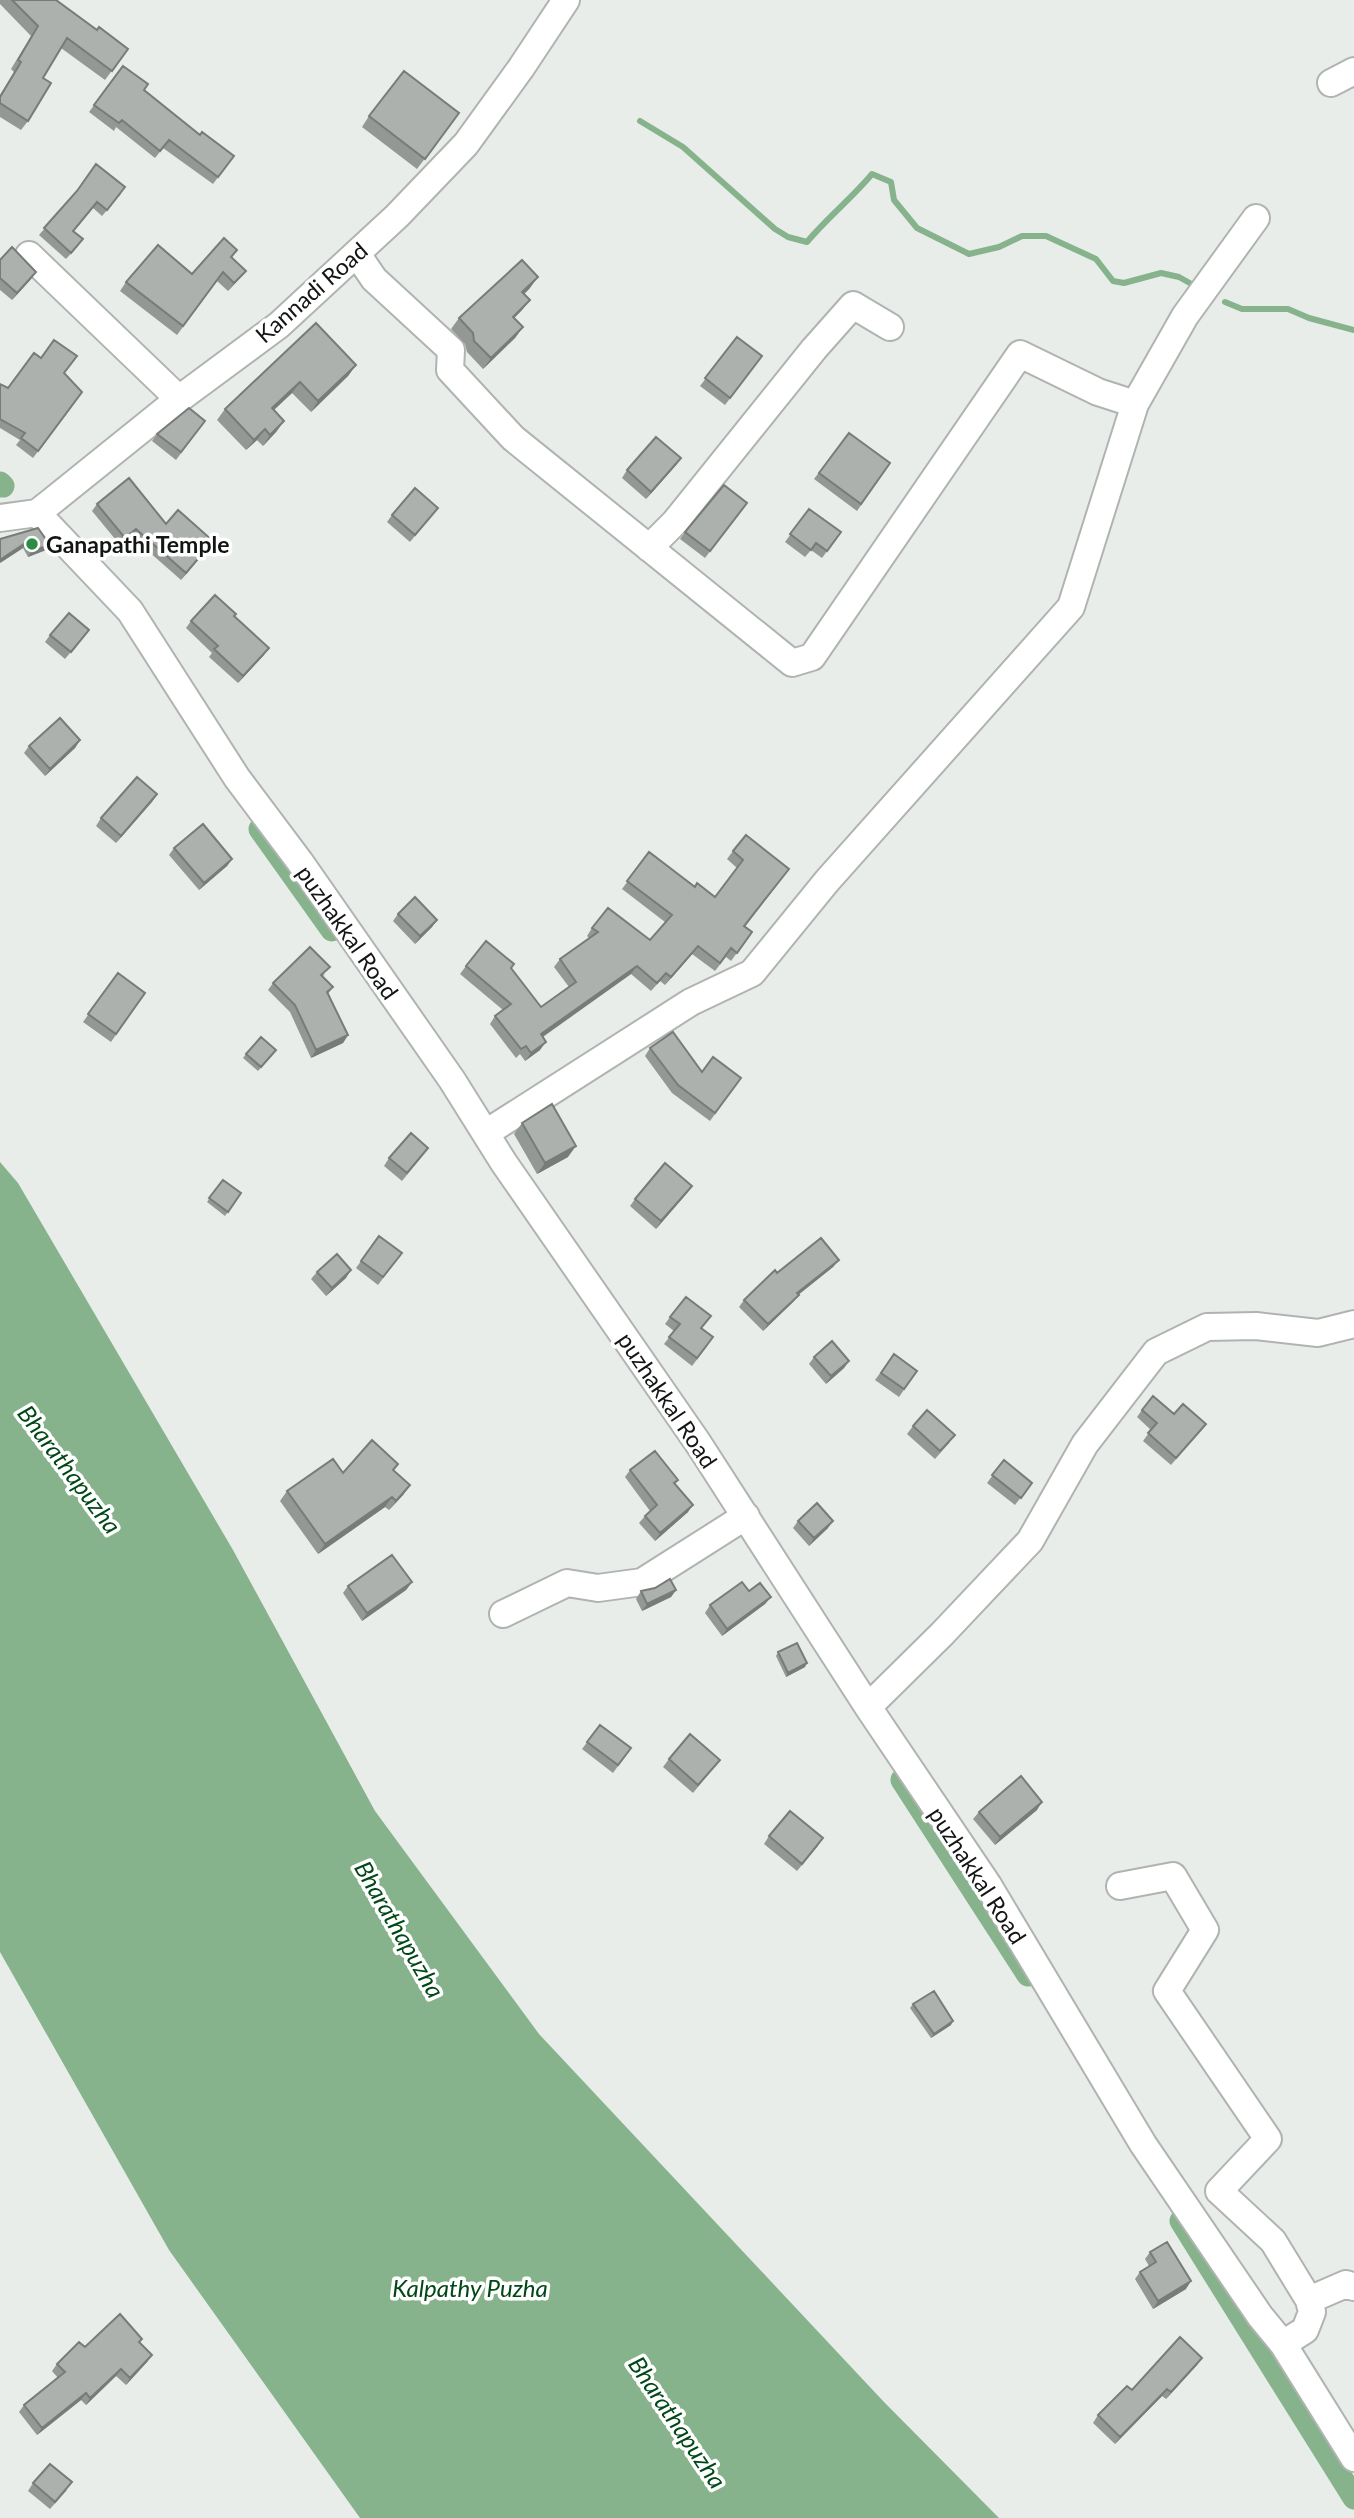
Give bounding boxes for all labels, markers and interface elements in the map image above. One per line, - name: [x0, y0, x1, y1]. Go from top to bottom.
- street label: Kannadi Road: [249, 236, 373, 348]
- place label: Ganapathi Temple: [46, 530, 229, 558]
- marker: Ganapathi Temple: [24, 536, 40, 552]
- street label: puzhakkal Road: [291, 859, 405, 1005]
- street label: puzhakkal Road: [612, 1327, 724, 1473]
- water label: Bharathapuzha: [12, 1399, 128, 1539]
- street label: puzhakkal Road: [923, 1801, 1033, 1949]
- water label: Bharathapuzha: [349, 1855, 451, 2003]
- water label: Kalpathy Puzha: [392, 2273, 548, 2302]
- water label: Bharathapuzha: [623, 2350, 733, 2494]

